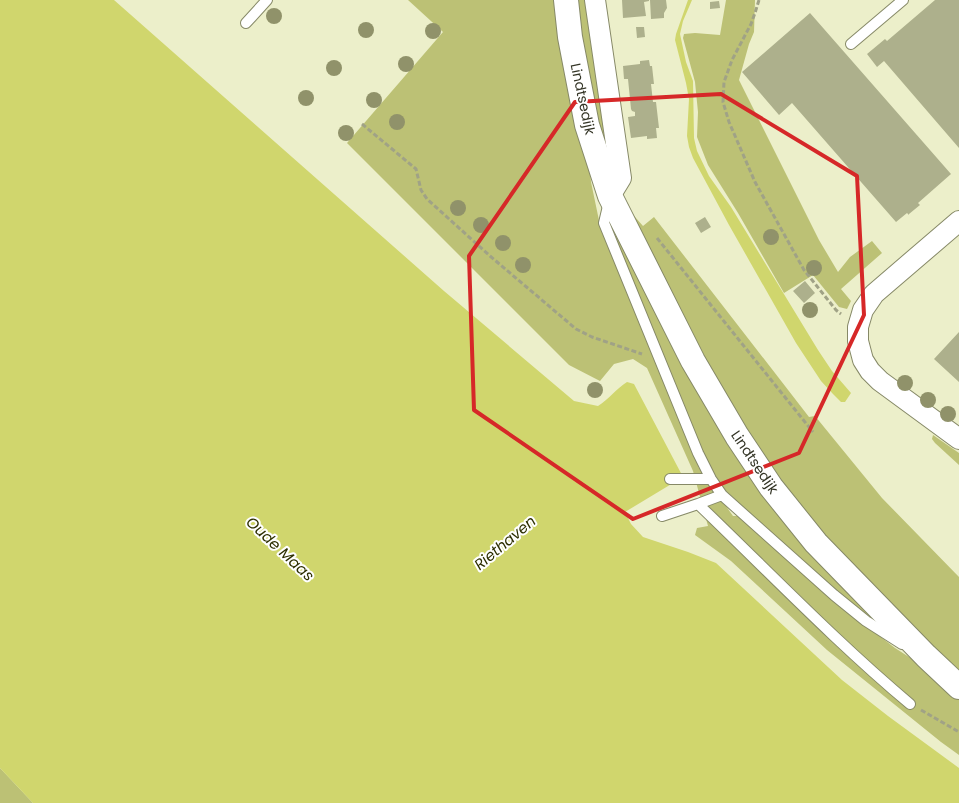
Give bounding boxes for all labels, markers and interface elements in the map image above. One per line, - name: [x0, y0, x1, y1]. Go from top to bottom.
- street label: Lindtsedijk: [566, 61, 600, 137]
- street label: Lindtsedijk: [726, 426, 784, 498]
- water label: Riethaven: [469, 511, 540, 575]
- water label: Oude Maas: [242, 512, 319, 586]

